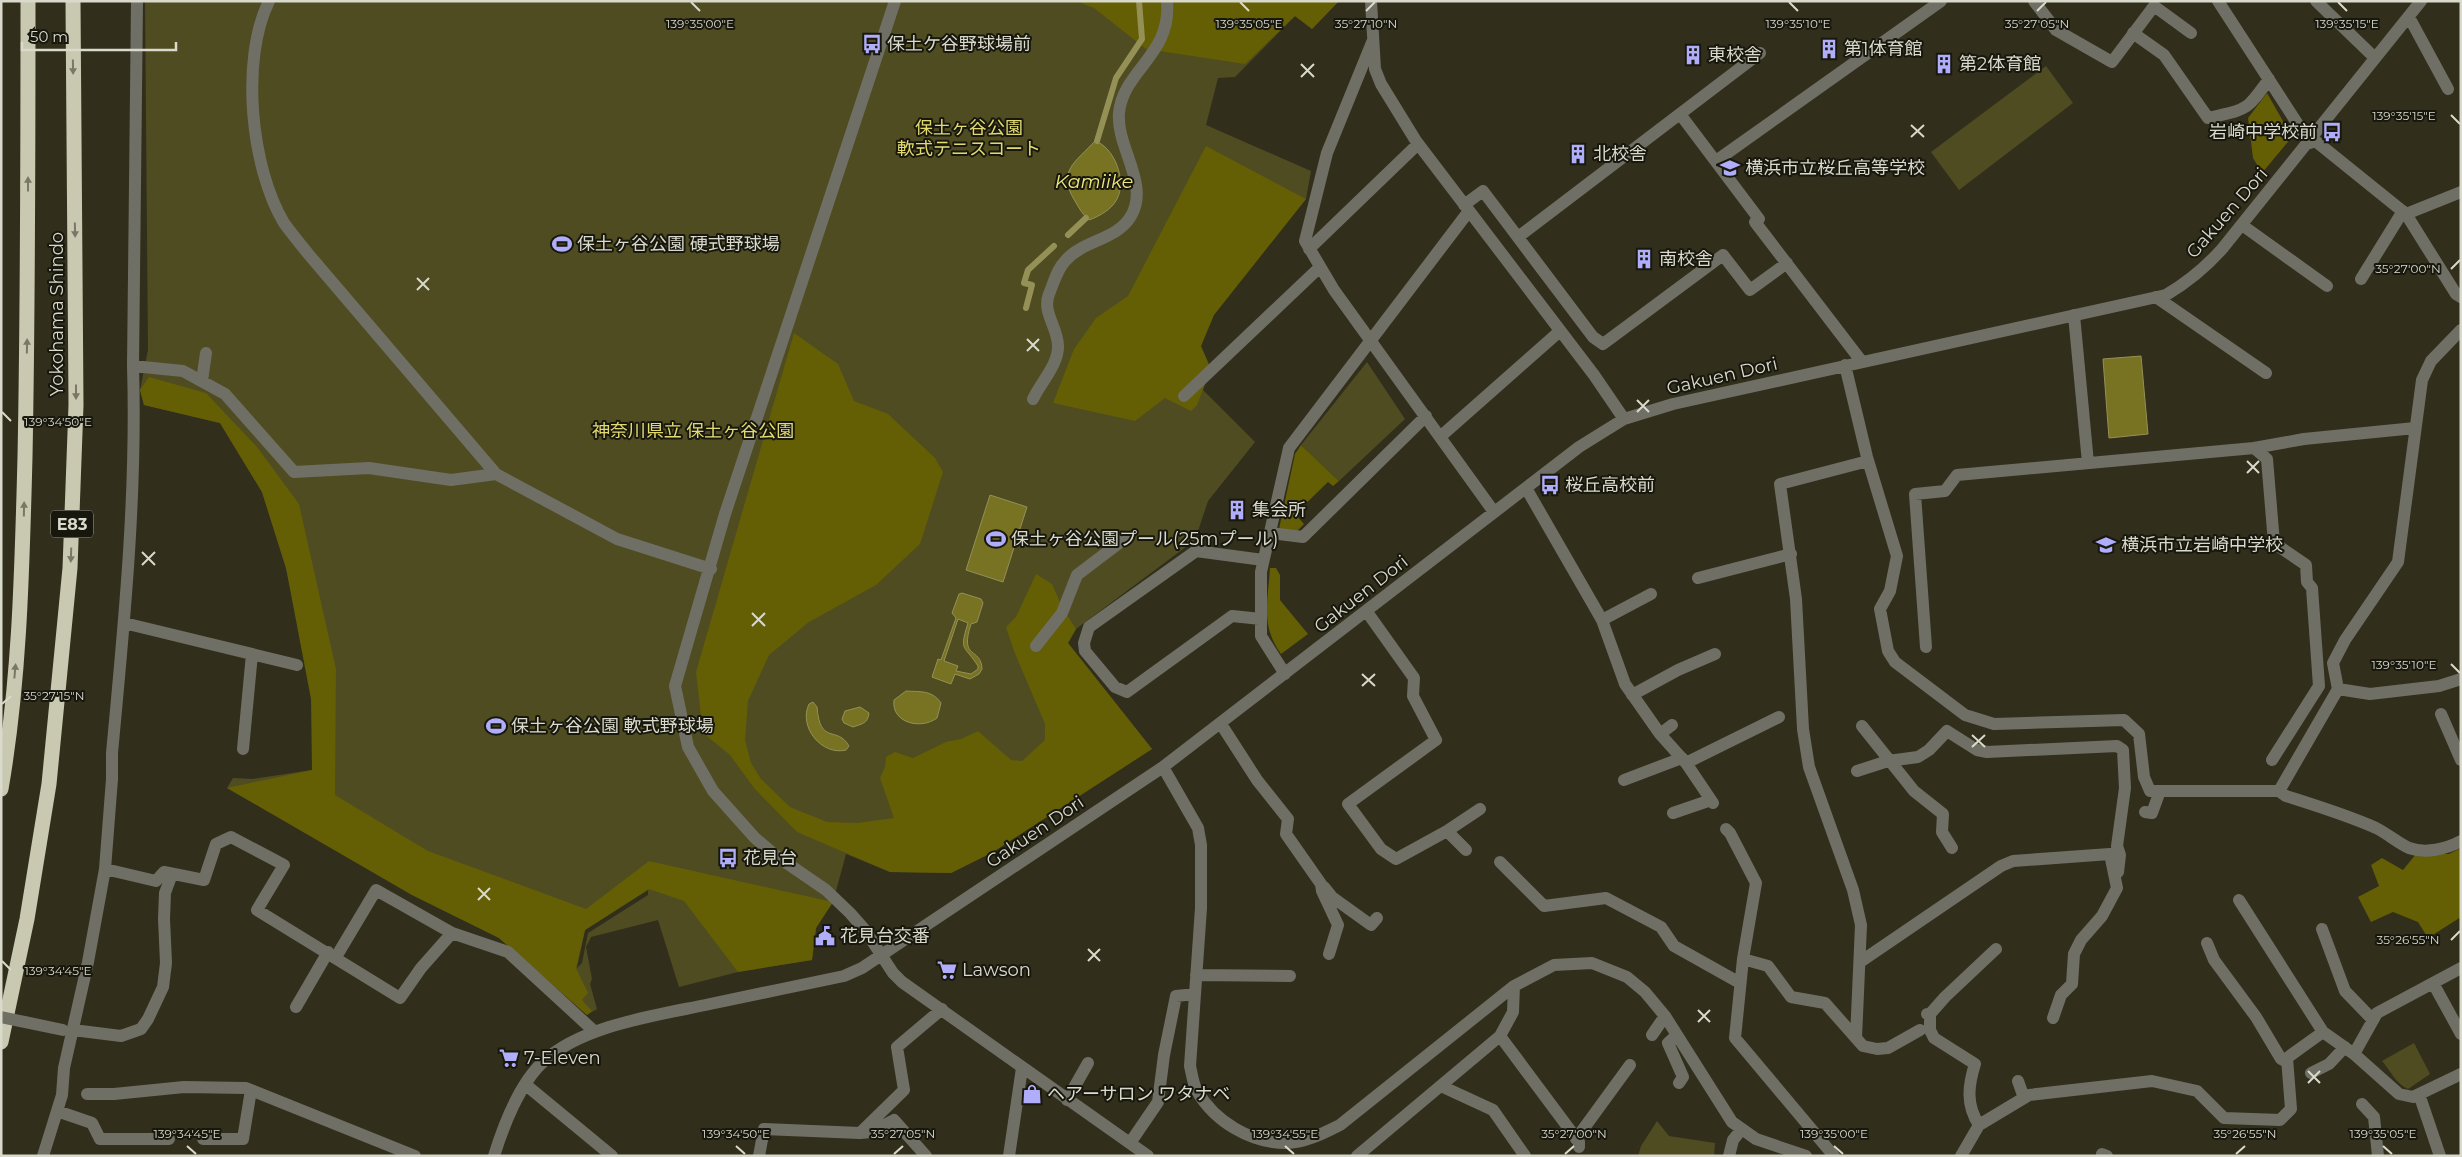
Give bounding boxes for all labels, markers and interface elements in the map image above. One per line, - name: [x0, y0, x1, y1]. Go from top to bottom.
- text: 139°35'00"E: [666, 16, 734, 31]
- text: 139°35'05"E: [1216, 16, 1282, 31]
- text: 35°27'10"N: [1335, 16, 1397, 31]
- text: 139°35'10"E: [1766, 16, 1830, 31]
- text: 35°27'05"N: [2005, 16, 2069, 31]
- text: 139°35'15"E: [2315, 16, 2379, 31]
- scale bar: [22, 20, 176, 52]
- text: 50 m: [30, 27, 68, 46]
- bus stop icon: 保土ケ谷野球場前: [861, 33, 883, 55]
- place label: 保土ケ谷野球場前: [887, 33, 1031, 55]
- building icon: 第1体育館: [1818, 38, 1840, 60]
- place label: 第1体育館: [1844, 38, 1923, 60]
- building icon: 東校舎: [1682, 44, 1704, 66]
- place label: 東校舎: [1708, 44, 1762, 66]
- building icon: 第2体育館: [1933, 53, 1955, 75]
- place label: 第2体育館: [1959, 53, 2041, 75]
- one-way arrow: [70, 60, 78, 76]
- text: 139°35'15"E: [2372, 108, 2436, 123]
- park label: 保土ヶ谷公園 軟式テニスコート: [897, 117, 1041, 160]
- place label: 岩崎中学校前: [2209, 121, 2317, 143]
- bus stop icon: 岩崎中学校前: [2321, 121, 2343, 143]
- building icon: 北校舎: [1567, 143, 1589, 165]
- place label: 北校舎: [1593, 143, 1647, 165]
- school or university icon: 横浜市立桜丘高等学校: [1719, 157, 1741, 179]
- place label: 横浜市立桜丘高等学校: [1745, 157, 1925, 179]
- street label: Gakuen Dori: [2182, 163, 2272, 263]
- water label: Kamiike: [1055, 170, 1133, 193]
- one-way arrow: [24, 175, 32, 191]
- one-way arrow: [72, 222, 80, 238]
- street label: Yokohama Shindo: [46, 232, 68, 396]
- sports icon: 保土ヶ谷公園 硬式野球場: [551, 233, 573, 255]
- place label: 保土ヶ谷公園 硬式野球場: [577, 233, 780, 255]
- building icon: 南校舎: [1633, 248, 1655, 270]
- place label: 南校舎: [1659, 248, 1713, 270]
- text: 35°27'00"N: [2375, 261, 2441, 276]
- one-way arrow: [24, 338, 32, 354]
- street label: Gakuen Dori: [1664, 353, 1780, 399]
- one-way arrow: [72, 385, 80, 401]
- text: 139°34'50"E: [24, 414, 92, 429]
- park label: 神奈川県立 保土ヶ谷公園: [592, 420, 794, 442]
- bus stop icon: 桜丘高校前: [1539, 474, 1561, 496]
- place label: 桜丘高校前: [1565, 474, 1655, 496]
- building icon: 集会所: [1226, 499, 1248, 521]
- place label: 集会所: [1252, 499, 1306, 521]
- one-way arrow: [20, 500, 28, 516]
- road number: E83: [51, 510, 93, 538]
- sports icon: 保土ヶ谷公園プール(25mプール): [985, 528, 1007, 550]
- place label: 保土ヶ谷公園プール(25mプール): [1011, 528, 1278, 550]
- school or university icon: 横浜市立岩崎中学校: [2095, 534, 2117, 556]
- place label: 横浜市立岩崎中学校: [2121, 534, 2283, 556]
- one-way arrow: [66, 547, 74, 563]
- street label: Gakuen Dori: [1310, 551, 1412, 637]
- text: 139°35'10"E: [2372, 657, 2436, 672]
- one-way arrow: [11, 662, 19, 678]
- text: 35°27'15"N: [23, 688, 85, 703]
- sports icon: 保土ヶ谷公園 軟式野球場: [485, 715, 507, 737]
- place label: 保土ヶ谷公園 軟式野球場: [511, 715, 714, 737]
- street label: Gakuen Dori: [982, 791, 1088, 873]
- bus stop icon: 花見台: [717, 847, 739, 869]
- place label: 花見台: [743, 847, 797, 869]
- public building icon: 花見台交番: [814, 925, 836, 947]
- place label: 花見台交番: [840, 925, 930, 947]
- text: 35°26'55"N: [2377, 932, 2439, 947]
- supermarket icon: Lawson: [936, 959, 958, 981]
- place label: Lawson: [962, 959, 1031, 981]
- text: 139°34'45"E: [24, 963, 92, 978]
- supermarket icon: 7-Eleven: [498, 1047, 520, 1069]
- place label: 7-Eleven: [524, 1047, 601, 1069]
- shop icon: ヘアーサロン ワタナベ: [1021, 1083, 1043, 1105]
- place label: ヘアーサロン ワタナベ: [1047, 1083, 1230, 1105]
- text: 139°34'45"E: [153, 1126, 221, 1141]
- text: 139°34'50"E: [702, 1126, 770, 1141]
- text: 35°27'05"N: [871, 1126, 935, 1141]
- text: 139°34'55"E: [1252, 1126, 1318, 1141]
- text: 35°27'00"N: [1541, 1126, 1607, 1141]
- text: 139°35'00"E: [1800, 1126, 1868, 1141]
- text: 35°26'55"N: [2214, 1126, 2276, 1141]
- text: 139°35'05"E: [2350, 1126, 2416, 1141]

